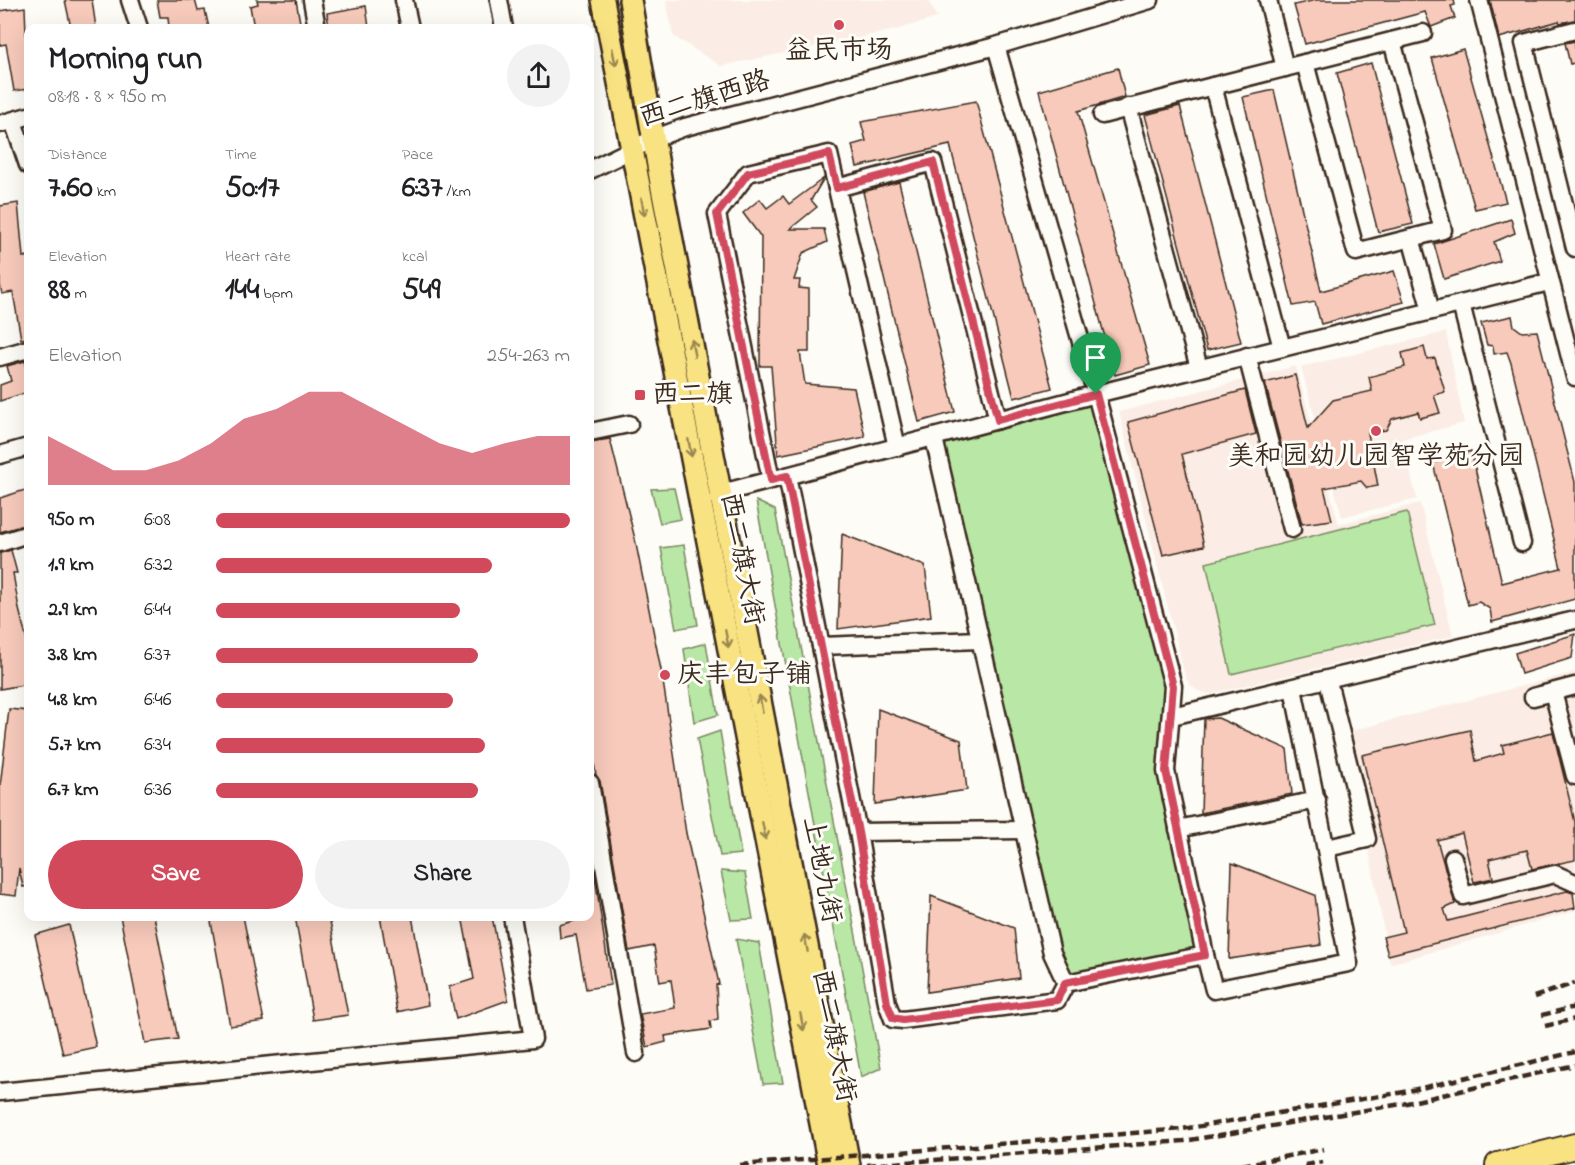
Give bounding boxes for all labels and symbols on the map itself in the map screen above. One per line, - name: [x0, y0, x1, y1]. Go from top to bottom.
- marker: 益民市场: [832, 18, 846, 32]
- place label: 益民市场: [785, 32, 893, 71]
- one-way arrow: [609, 47, 620, 67]
- street label: 西二旗西路: [635, 62, 775, 138]
- one-way arrow: [638, 197, 649, 216]
- pin: [1070, 332, 1121, 394]
- one-way arrow: [687, 338, 698, 358]
- place label: 西二旗: [652, 376, 733, 415]
- marker: 西二旗: [633, 388, 647, 402]
- marker: 美和园幼儿园智学苑分园: [1369, 424, 1383, 438]
- one-way arrow: [685, 438, 696, 457]
- place label: 美和园幼儿园智学苑分园: [1228, 438, 1525, 477]
- street label: 西二旗大街: [709, 489, 773, 629]
- one-way arrow: [722, 629, 733, 649]
- place label: 庆丰包子铺: [677, 656, 812, 695]
- marker: 庆丰包子铺: [658, 668, 672, 682]
- one-way arrow: [755, 695, 766, 715]
- street label: 上地九街: [792, 813, 850, 927]
- one-way arrow: [759, 820, 770, 840]
- one-way arrow: [800, 933, 811, 953]
- street label: 西二旗大街: [801, 966, 865, 1106]
- one-way arrow: [797, 1012, 808, 1031]

